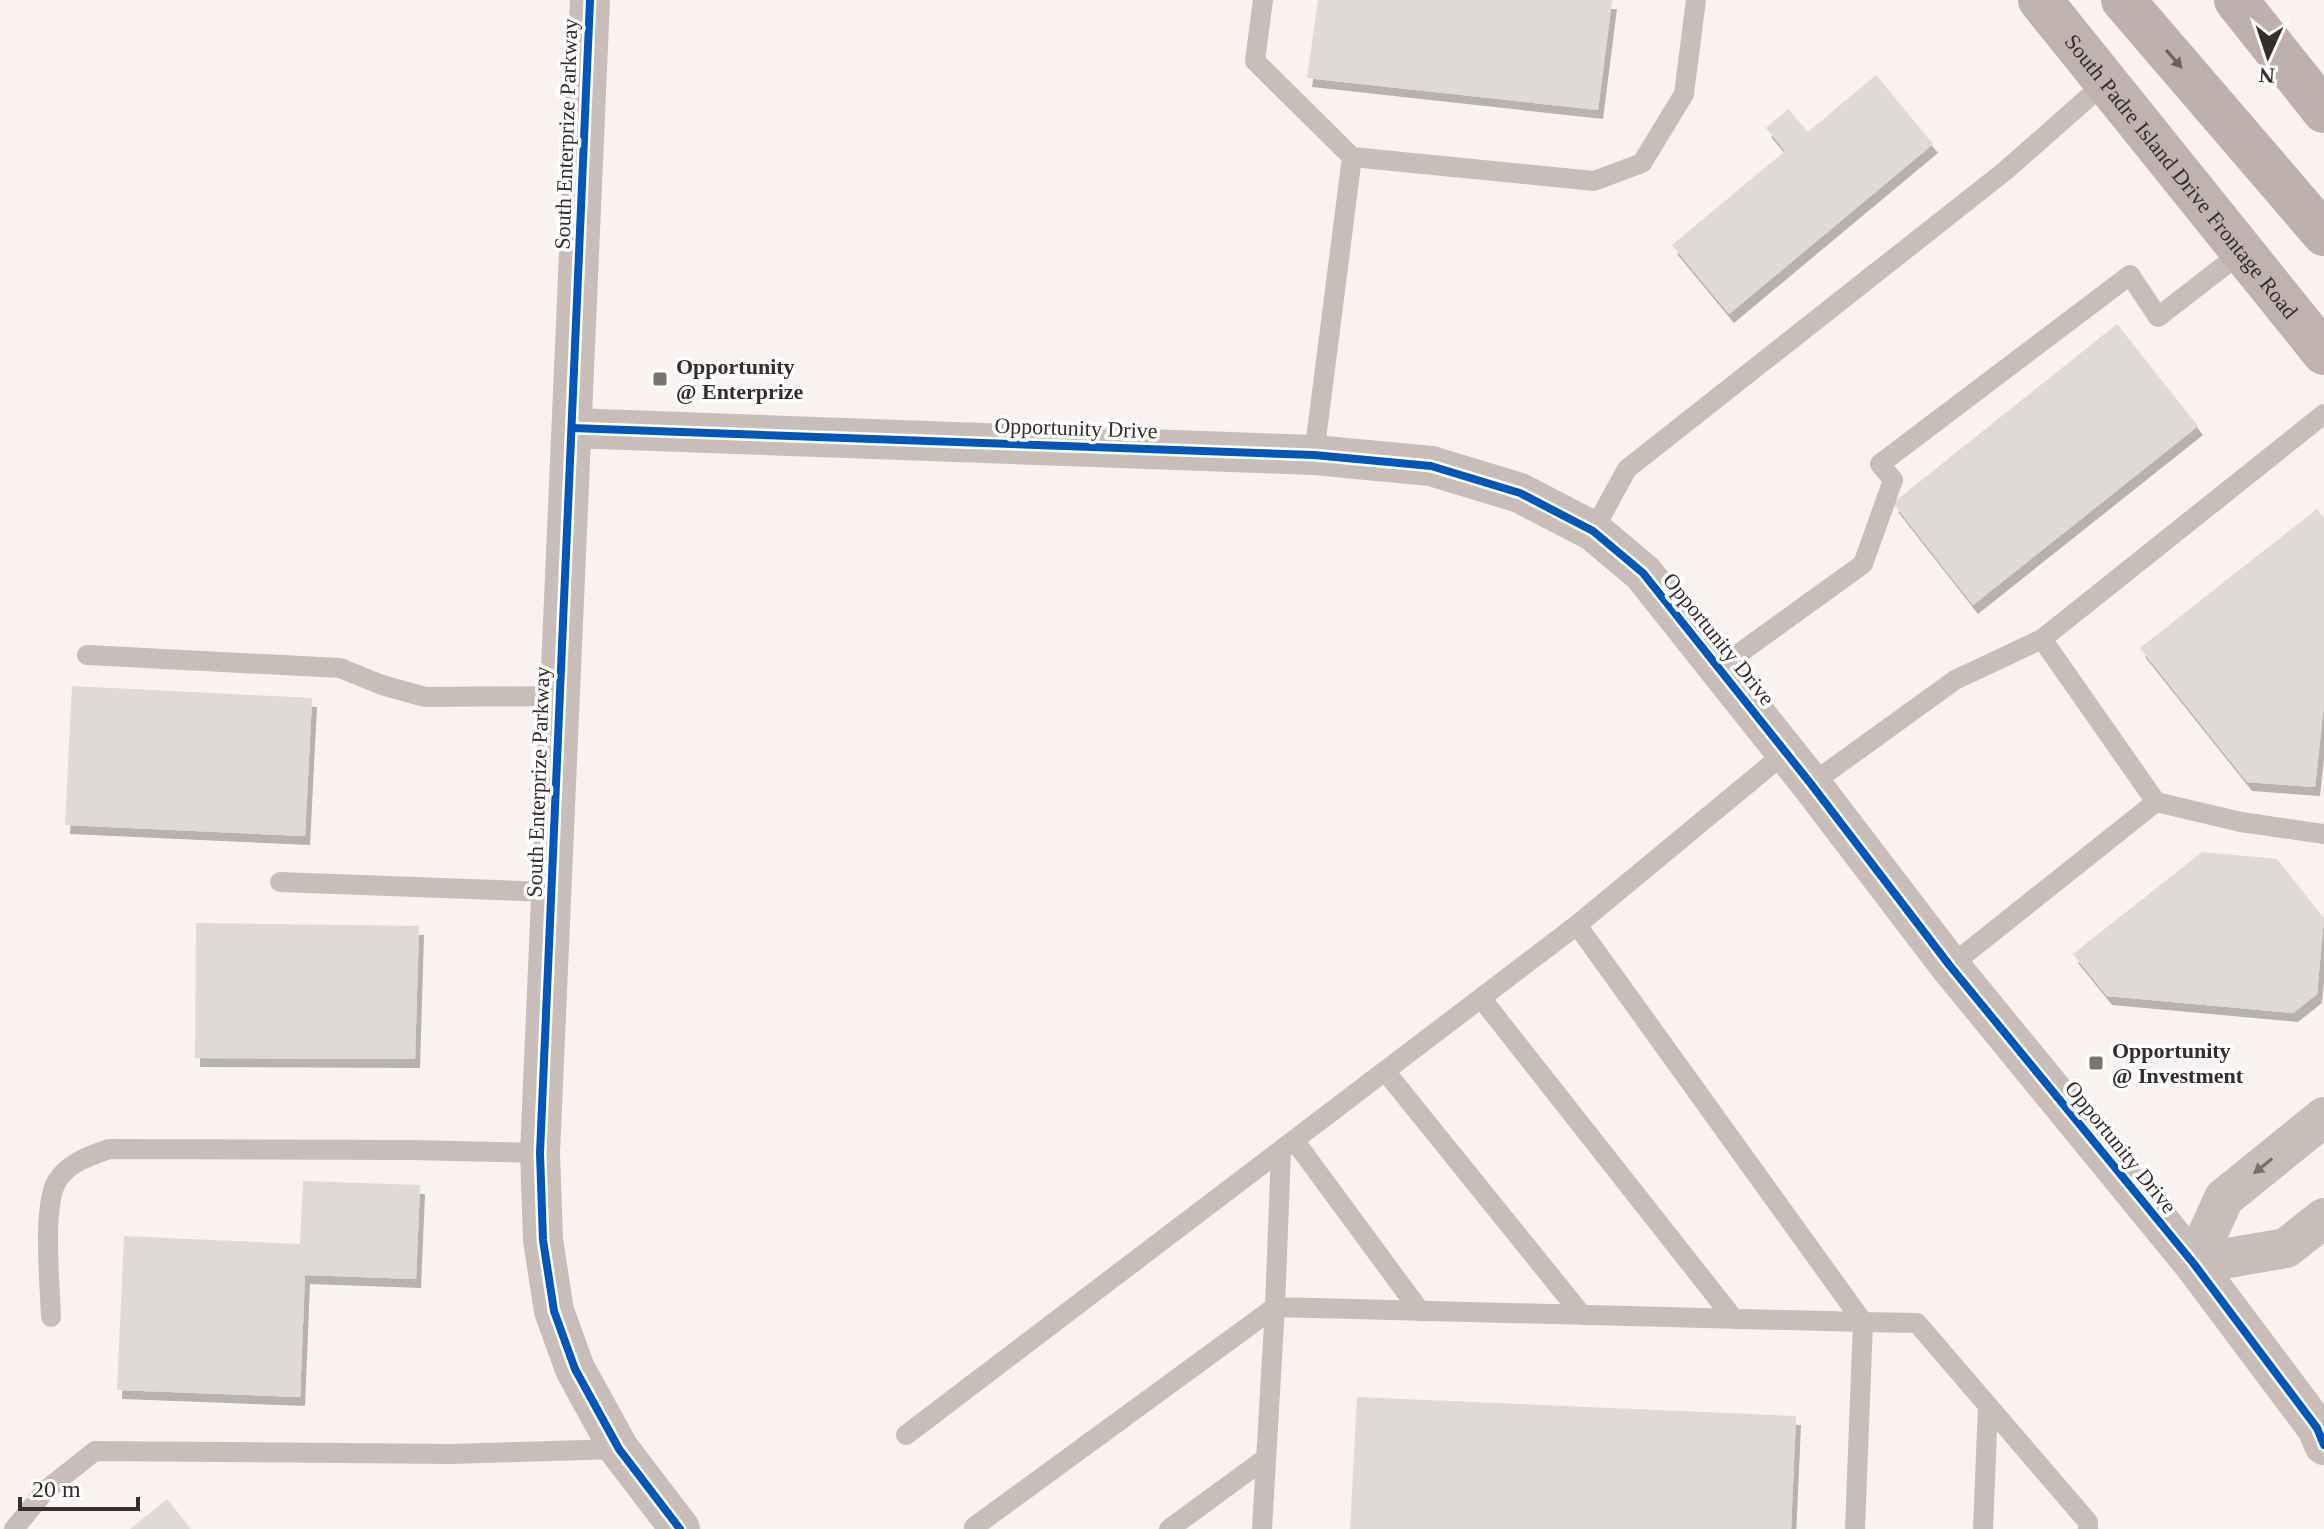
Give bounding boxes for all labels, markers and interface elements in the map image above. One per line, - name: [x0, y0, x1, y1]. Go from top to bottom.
- north arrow: [2228, 16, 2308, 96]
- street label: South Enterprize Parkway: [549, 18, 583, 250]
- street label: South Padre Island Drive Frontage Road: [2060, 29, 2303, 323]
- one-way arrow: [2165, 49, 2182, 69]
- text: N: [2258, 63, 2276, 88]
- place label: Opportunity @ Enterprize: [676, 354, 804, 404]
- marker: Opportunity @ Enterprize: [651, 370, 669, 388]
- street label: Opportunity Drive: [994, 413, 1158, 443]
- street label: Opportunity Drive: [1658, 568, 1780, 710]
- street label: South Enterprize Parkway: [521, 666, 555, 898]
- place label: Opportunity @ Investment: [2112, 1038, 2244, 1088]
- marker: Opportunity @ Investment: [2087, 1054, 2105, 1072]
- street label: Opportunity Drive: [2060, 1076, 2182, 1218]
- one-way arrow: [2253, 1157, 2274, 1174]
- scale bar: [20, 1461, 138, 1511]
- text: 20 m: [32, 1476, 81, 1502]

